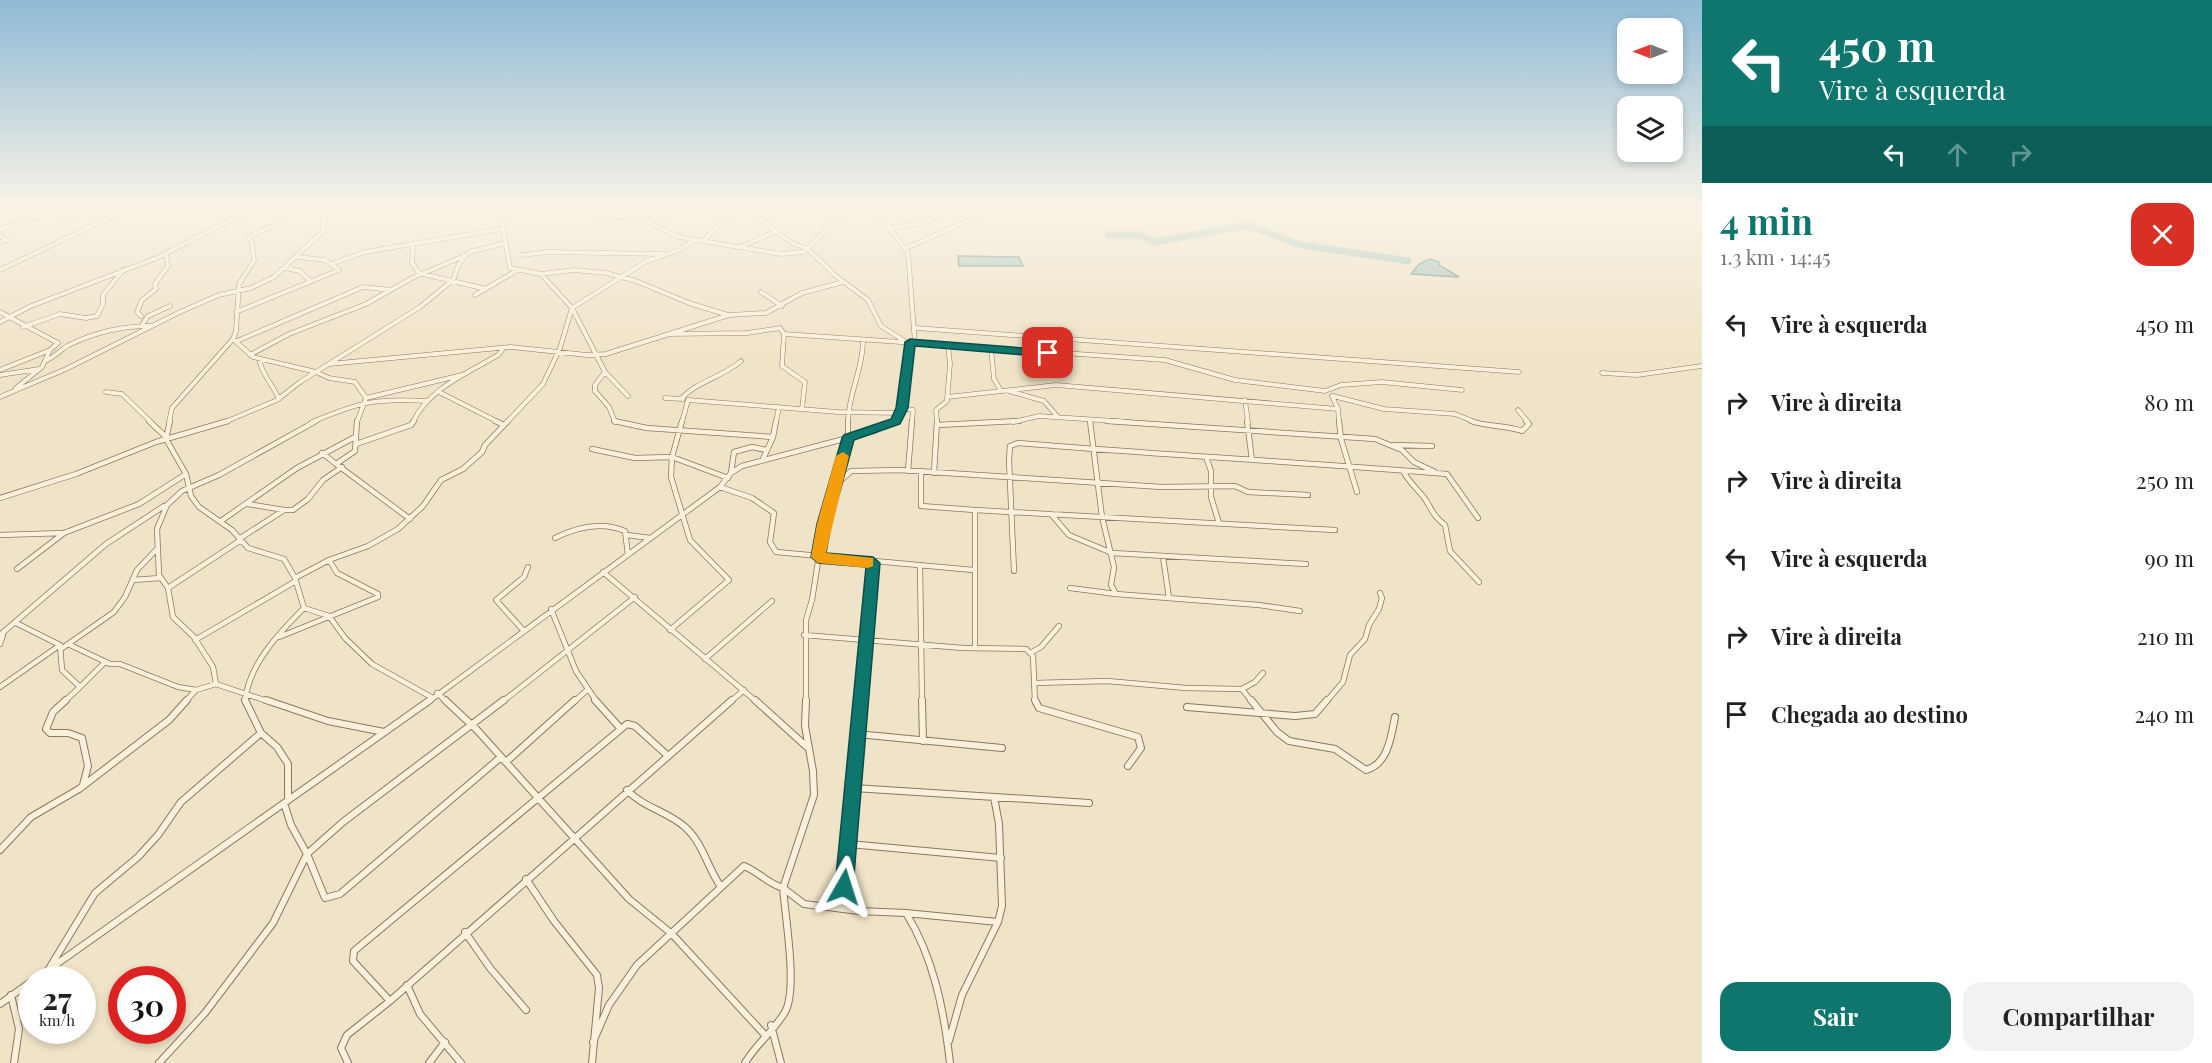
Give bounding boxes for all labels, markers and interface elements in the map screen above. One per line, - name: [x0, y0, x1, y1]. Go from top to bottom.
- text: 450 m: [1819, 17, 1935, 73]
- north arrow: [1617, 18, 1683, 84]
- map controls: [1617, 18, 1683, 162]
- icon: left: [1720, 24, 1798, 102]
- text: Vire à esquerda: [1819, 71, 2006, 107]
- button: layers: [1617, 96, 1683, 162]
- icon: left: [1878, 138, 1911, 171]
- icon: ahead: [1941, 138, 1974, 171]
- icon: right: [2004, 138, 2037, 171]
- text: 4 min: [1720, 196, 1813, 244]
- button: close: [2131, 203, 2194, 266]
- text: 1.3 km · 14:45: [1720, 243, 1831, 270]
- icon: left: [1720, 308, 1753, 341]
- text: Vire à esquerda: [1771, 309, 1928, 339]
- text: 450 m: [2136, 309, 2194, 339]
- pin: [1022, 327, 1073, 378]
- icon: arrive: [1031, 336, 1064, 369]
- icon: right: [1720, 386, 1753, 419]
- text: Vire à direita: [1771, 387, 1902, 417]
- text: 80 m: [2144, 387, 2194, 417]
- icon: right: [1720, 464, 1753, 497]
- text: Vire à direita: [1771, 465, 1902, 495]
- text: 250 m: [2136, 465, 2194, 495]
- icon: left: [1720, 542, 1753, 575]
- text: Vire à esquerda: [1771, 543, 1928, 573]
- text: 90 m: [2145, 543, 2194, 573]
- icon: right: [1720, 620, 1753, 653]
- text: Vire à direita: [1771, 621, 1902, 651]
- text: 210 m: [2137, 621, 2194, 651]
- icon: arrive: [1720, 698, 1753, 731]
- text: Chegada ao destino: [1771, 699, 1968, 729]
- text: 240 m: [2134, 699, 2194, 729]
- position arrow: [812, 855, 876, 919]
- speed limit sign: 30: [108, 966, 186, 1044]
- text: 27: [42, 978, 72, 1018]
- button: Sair: [1720, 982, 1951, 1051]
- button: Compartilhar: [1963, 982, 2194, 1051]
- text: km/h: [39, 1010, 75, 1030]

